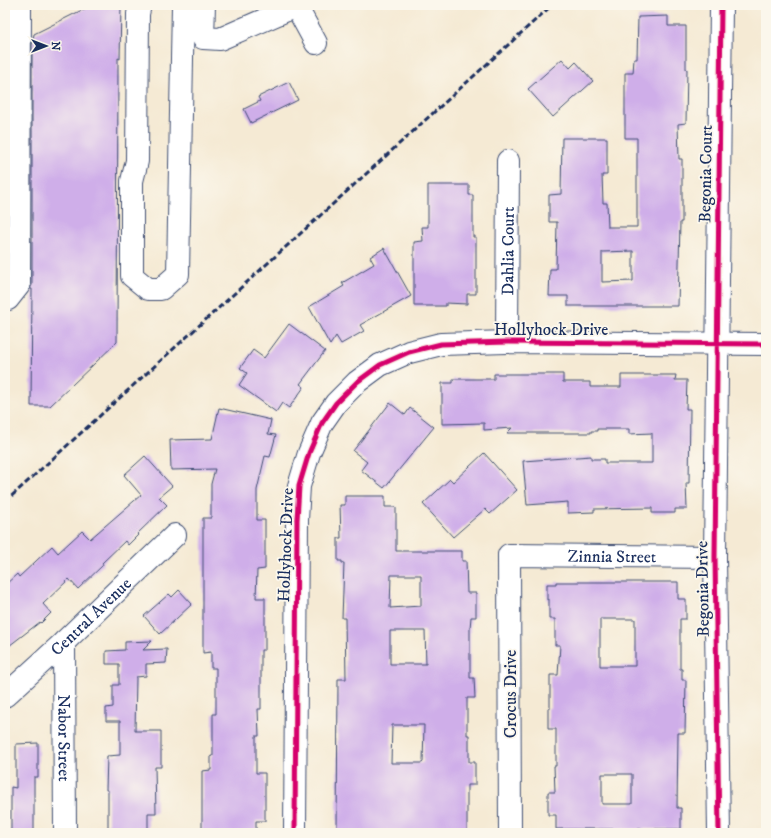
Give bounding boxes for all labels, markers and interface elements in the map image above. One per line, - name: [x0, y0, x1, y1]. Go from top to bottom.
- north arrow: [26, 26, 66, 66]
- text: N: [48, 41, 62, 51]
- street label: Begonia Court: [694, 124, 718, 223]
- street label: Dahlia Court: [497, 206, 520, 295]
- street label: Hollyhock Drive: [494, 319, 608, 341]
- street label: Hollyhock Drive: [273, 487, 299, 603]
- street label: Begonia Drive: [691, 541, 715, 637]
- street label: Zinnia Street: [568, 546, 657, 568]
- street label: Central Avenue: [46, 573, 136, 661]
- street label: Crocus Drive: [500, 650, 522, 738]
- street label: Nabor Street: [52, 694, 75, 782]

